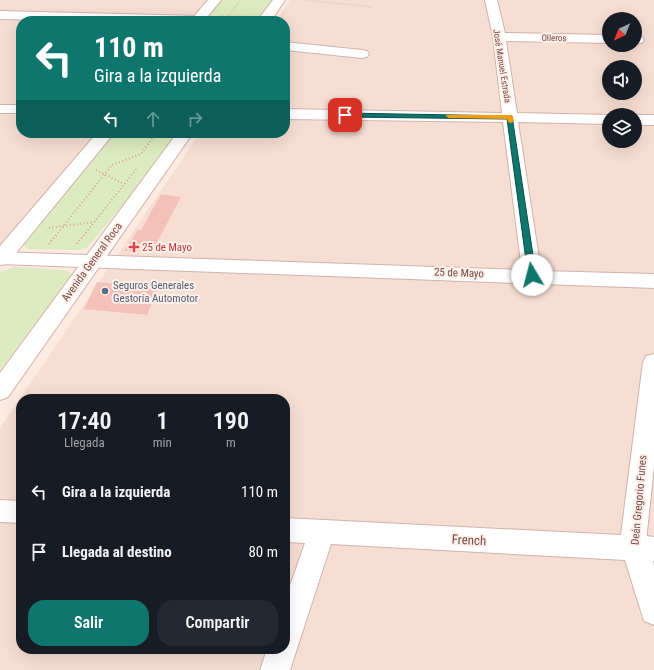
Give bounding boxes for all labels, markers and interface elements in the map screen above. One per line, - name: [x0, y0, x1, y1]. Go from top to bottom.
- north arrow: [602, 12, 642, 52]
- map controls: [602, 12, 642, 148]
- street label: José Manuel Estrada: [491, 29, 513, 103]
- text: 110 m: [94, 31, 164, 64]
- icon: left: [28, 32, 80, 84]
- street label: Olleros: [541, 33, 567, 43]
- button: sound: [602, 60, 642, 100]
- text: Gira a la izquierda: [94, 65, 221, 86]
- pin: [328, 98, 362, 132]
- icon: arrive: [334, 104, 356, 126]
- icon: left: [100, 108, 122, 130]
- icon: ahead: [142, 108, 164, 130]
- icon: right: [184, 108, 206, 130]
- button: layers: [602, 108, 642, 148]
- street label: Avenida General Roca: [59, 220, 125, 304]
- place label: 25 de Mayo: [142, 241, 193, 254]
- marker: 25 de Mayo: [129, 242, 139, 252]
- position arrow: [511, 254, 553, 296]
- street label: 25 de Mayo: [434, 266, 485, 280]
- place label: Seguros Generales Gestoría Automotor: [113, 279, 199, 305]
- marker: Seguros Generales Gestoría Automotor: [100, 286, 110, 296]
- text: 17:40: [57, 407, 112, 435]
- text: 1: [156, 407, 168, 435]
- text: 190: [213, 407, 249, 435]
- text: Llegada: [64, 435, 105, 450]
- text: min: [153, 435, 172, 450]
- text: m: [226, 435, 236, 450]
- street label: Deán Gregorio Funes: [629, 454, 649, 546]
- icon: left: [28, 481, 50, 503]
- text: Gira a la izquierda: [62, 483, 170, 501]
- text: 110 m: [241, 483, 278, 501]
- street label: French: [451, 532, 487, 548]
- icon: arrive: [28, 541, 50, 563]
- text: Llegada al destino: [62, 543, 172, 561]
- text: 80 m: [248, 543, 278, 561]
- button: Salir: [28, 600, 149, 646]
- button: Compartir: [157, 600, 278, 646]

